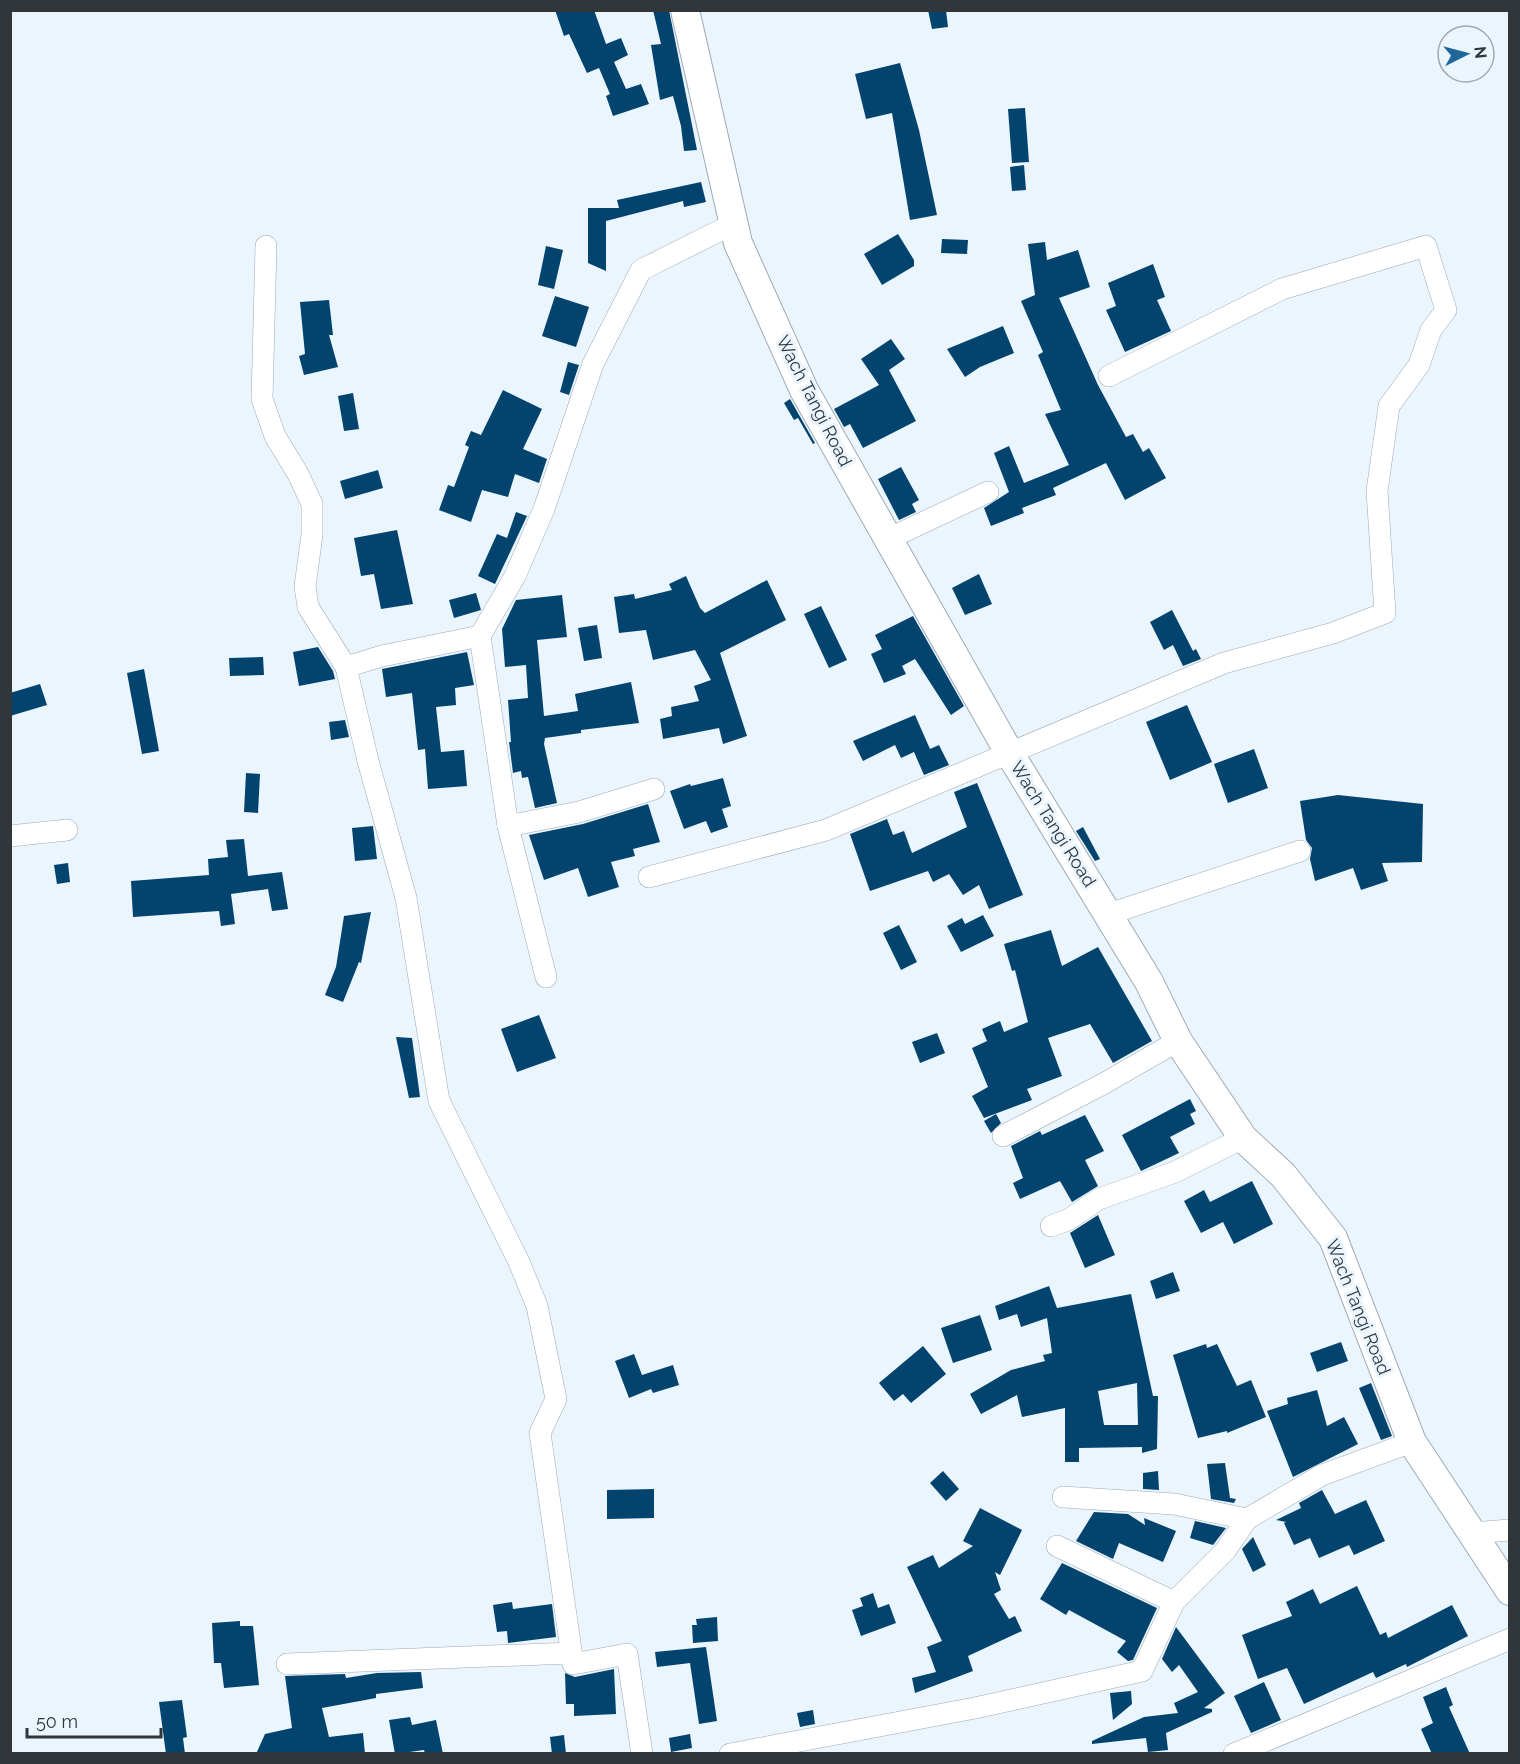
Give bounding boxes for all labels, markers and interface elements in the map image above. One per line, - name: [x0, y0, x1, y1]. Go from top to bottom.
- north arrow: [1436, 24, 1496, 84]
- text: N: [1470, 45, 1491, 60]
- street label: Wach Tangi Road: [772, 332, 857, 470]
- street label: Wach Tangi Road: [1006, 757, 1101, 891]
- street label: Wach Tangi Road: [1322, 1236, 1395, 1378]
- scale bar: [27, 1701, 160, 1739]
- text: 50 m: [36, 1711, 78, 1732]

